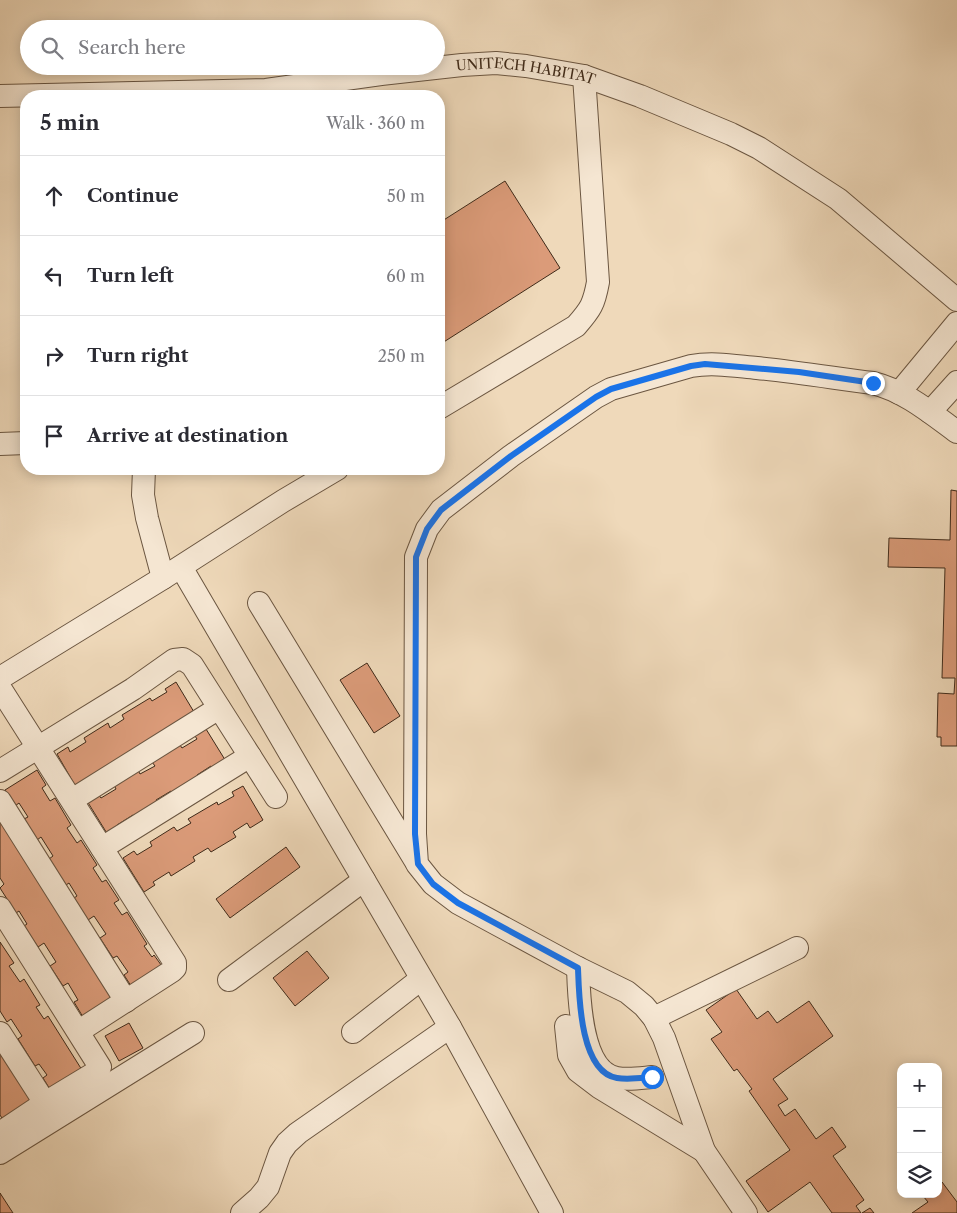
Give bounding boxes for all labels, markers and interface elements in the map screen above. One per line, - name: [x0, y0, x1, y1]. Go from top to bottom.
- search box: [20, 20, 445, 75]
- icon: search: [38, 34, 66, 62]
- text: Search here: [78, 36, 186, 59]
- street label: UNITECH HABITAT: [455, 54, 599, 89]
- text: 5 min: [40, 110, 100, 135]
- text: Walk · 360 m: [326, 113, 425, 133]
- icon: ahead: [40, 182, 68, 210]
- text: Continue: [87, 184, 179, 207]
- text: 50 m: [387, 186, 425, 206]
- icon: left: [40, 262, 68, 290]
- text: Turn left: [87, 264, 174, 287]
- text: 60 m: [386, 266, 425, 286]
- icon: right: [40, 342, 68, 370]
- text: Turn right: [87, 344, 188, 367]
- text: 250 m: [378, 346, 425, 366]
- route end: [862, 372, 885, 395]
- icon: arrive: [40, 422, 68, 450]
- text: Arrive at destination: [87, 424, 288, 447]
- map controls: [897, 1063, 942, 1198]
- button: +: [897, 1063, 942, 1108]
- route start: [641, 1066, 664, 1089]
- button: −: [897, 1108, 942, 1153]
- button: layers: [897, 1153, 942, 1198]

